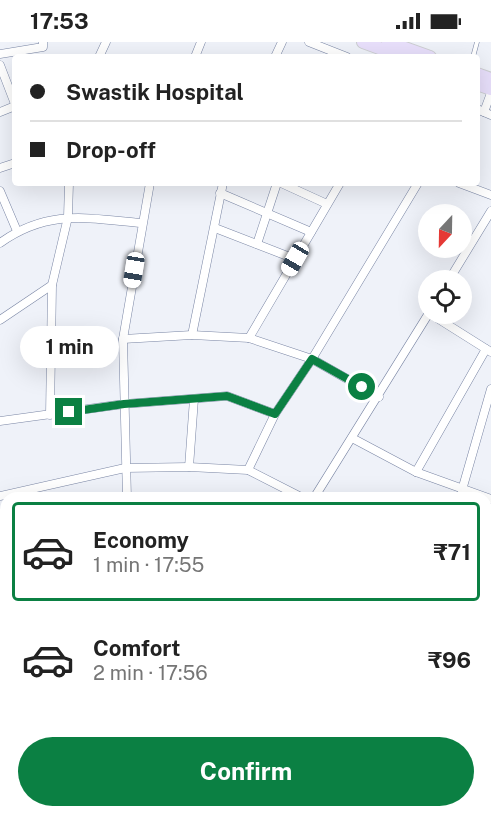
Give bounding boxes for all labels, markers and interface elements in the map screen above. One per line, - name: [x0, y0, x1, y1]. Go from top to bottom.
- text: 17:53: [30, 8, 89, 34]
- text: Swastik Hospital: [66, 79, 244, 105]
- text: Drop-off: [66, 137, 156, 163]
- north arrow: [418, 204, 472, 258]
- map controls: [418, 204, 472, 324]
- car: [278, 239, 312, 279]
- car: [122, 251, 146, 289]
- button: locate: [418, 270, 472, 324]
- callout: 1 min: [20, 325, 118, 367]
- text: 1 min: [45, 335, 94, 359]
- route start: [348, 373, 375, 400]
- route end: [55, 398, 82, 425]
- icon: car: [21, 525, 75, 579]
- text: Economy: [93, 527, 189, 553]
- text: ₹71: [433, 539, 471, 565]
- text: 1 min · 17:55: [93, 553, 204, 577]
- icon: car: [21, 633, 75, 687]
- text: Comfort: [93, 635, 180, 661]
- text: ₹96: [428, 647, 471, 673]
- text: 2 min · 17:56: [93, 661, 208, 685]
- button: Confirm: [18, 737, 474, 806]

